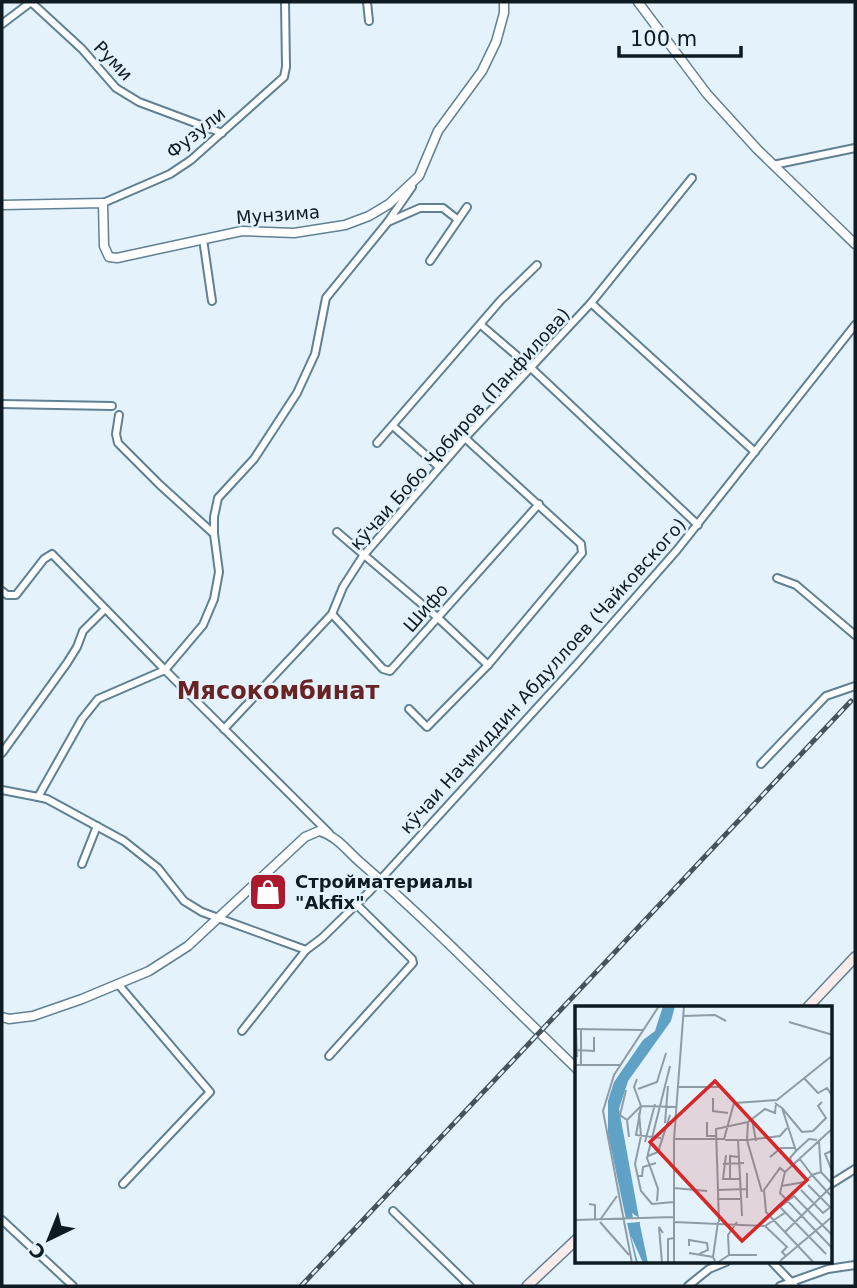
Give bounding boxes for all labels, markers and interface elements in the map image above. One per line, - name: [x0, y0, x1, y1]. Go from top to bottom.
- scale bar: [619, 14, 742, 58]
- text: 100 m: [630, 27, 697, 51]
- street label: Руми: [90, 37, 137, 85]
- street label: Фузули: [162, 103, 229, 163]
- street label: Мунзима: [235, 201, 321, 228]
- street label: кӯчаи Бобо Ҷобиров (Панфилова): [345, 303, 574, 554]
- street label: кӯчаи Наҷмиддин Абдуллоев (Чайковского): [395, 514, 690, 838]
- street label: Шифо: [399, 579, 452, 636]
- district label: Мясокомбинат: [177, 677, 379, 705]
- shop icon: Стройматериалы "Akfix": [247, 871, 289, 913]
- place label: Стройматериалы "Akfix": [295, 871, 473, 913]
- inset map: [575, 1006, 832, 1264]
- north arrow: [14, 1204, 84, 1274]
- text: С: [25, 1239, 50, 1264]

